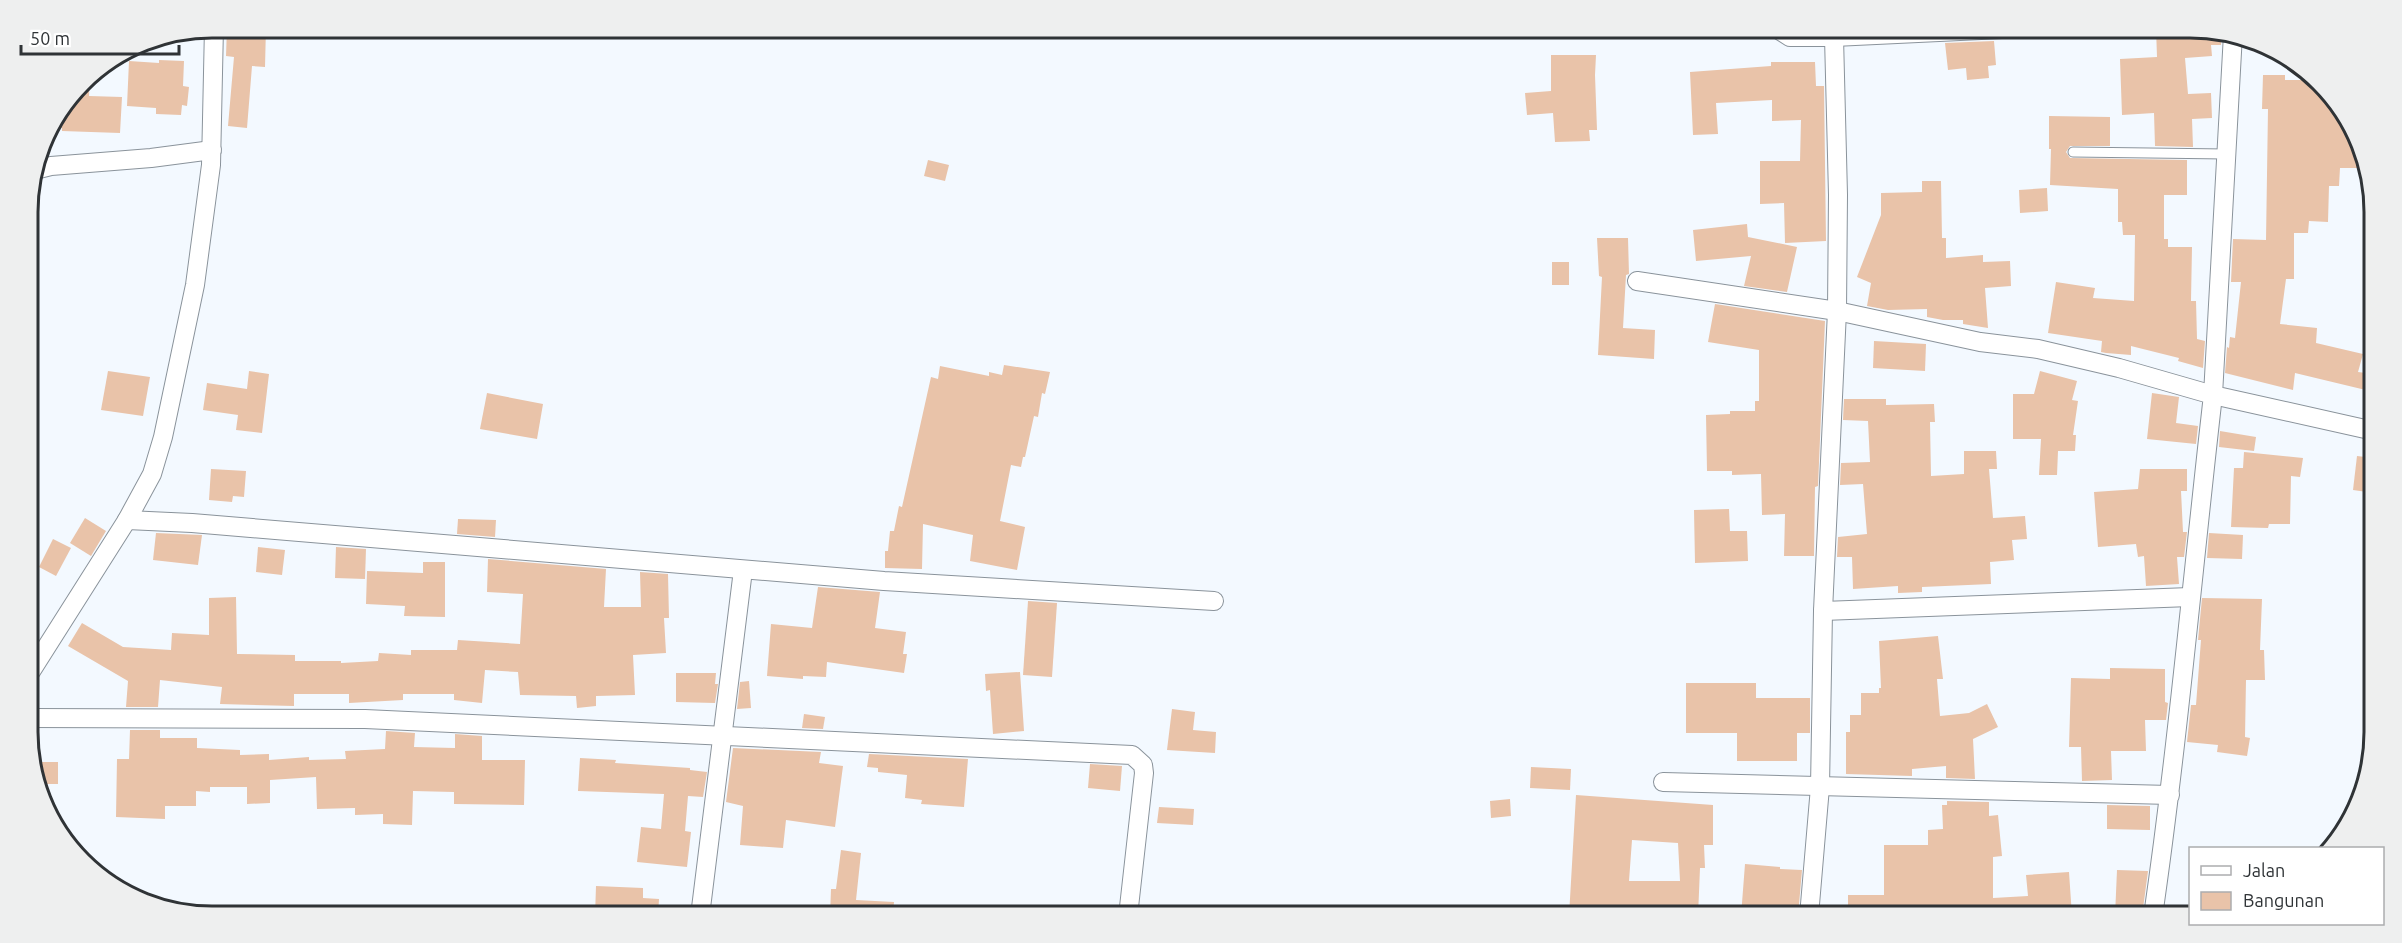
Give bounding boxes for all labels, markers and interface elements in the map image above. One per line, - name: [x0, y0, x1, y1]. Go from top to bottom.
- scale bar: [21, 18, 178, 56]
- text: 50 m: [30, 28, 70, 48]
- legend: [2189, 847, 2384, 925]
- text: Jalan: [2243, 860, 2285, 880]
- text: Bangunan: [2243, 890, 2324, 910]

